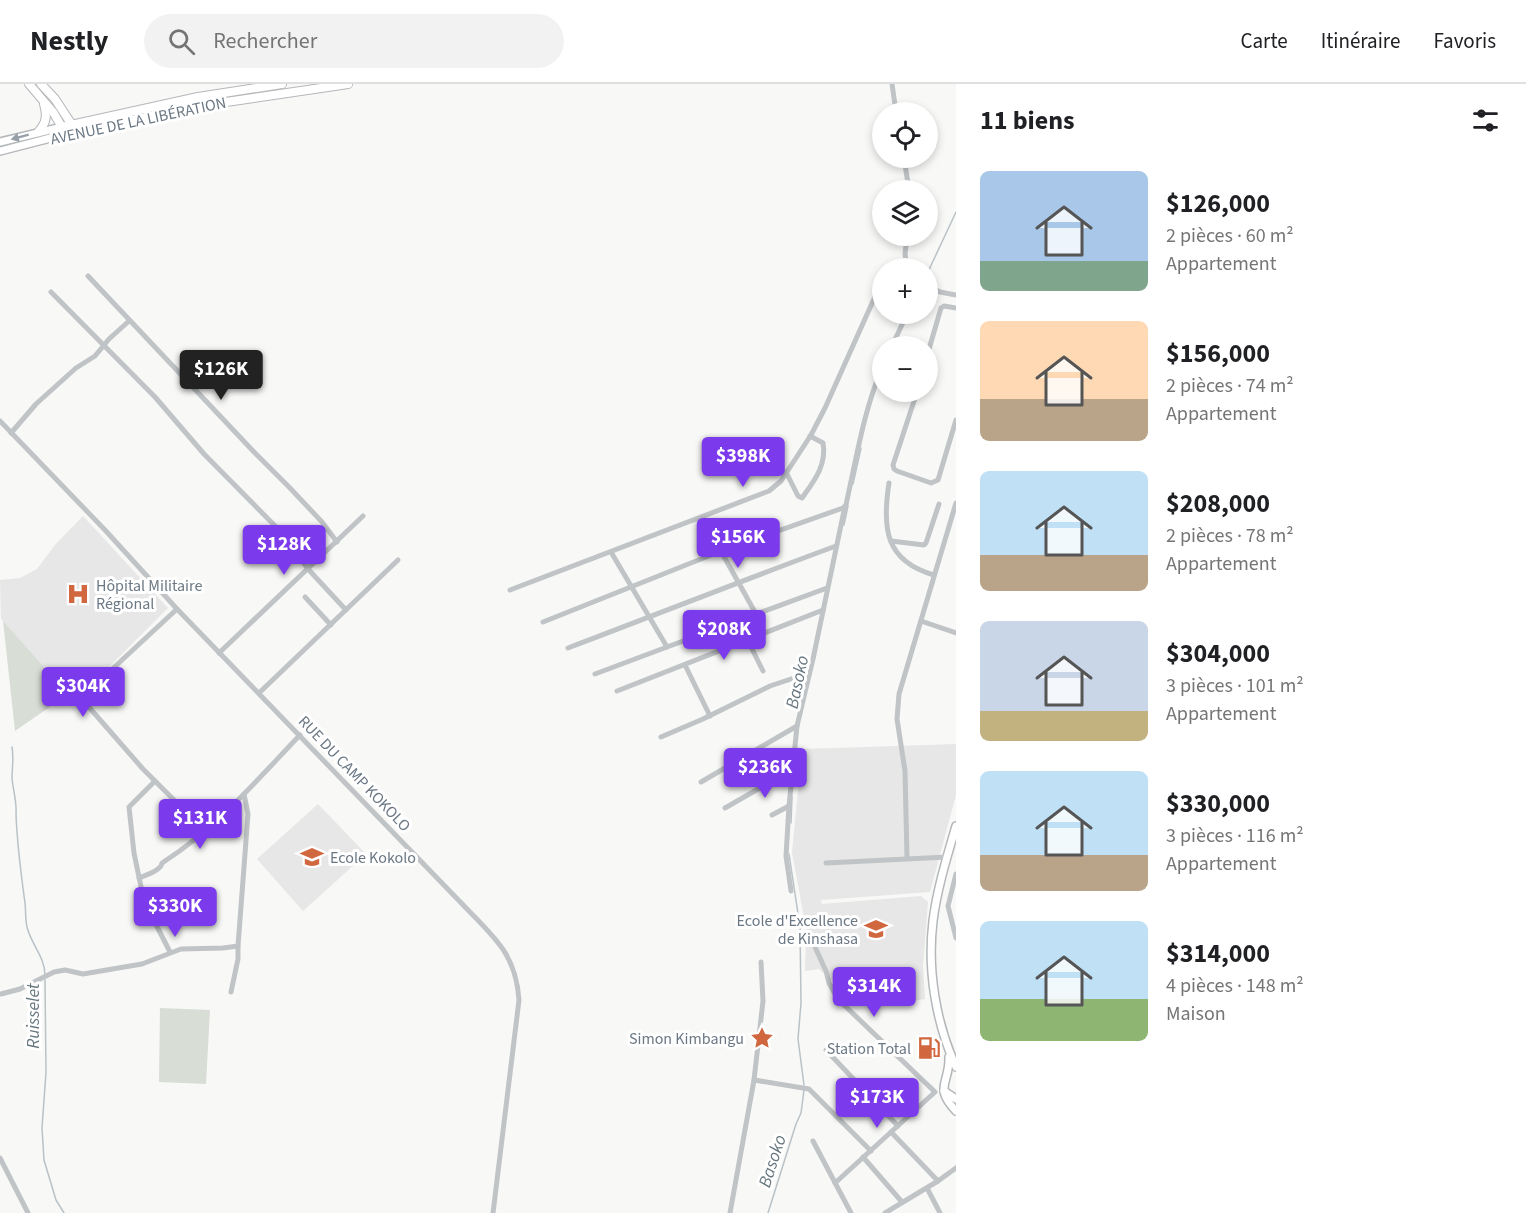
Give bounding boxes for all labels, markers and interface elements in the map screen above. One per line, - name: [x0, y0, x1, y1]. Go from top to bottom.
- search box: [144, 14, 564, 68]
- text: Nestly: [30, 21, 108, 61]
- icon: search: [165, 25, 198, 58]
- text: Rechercher: [213, 25, 317, 57]
- text: Carte: [1241, 26, 1288, 56]
- text: Itinéraire: [1321, 26, 1400, 56]
- text: Favoris: [1433, 26, 1496, 56]
- street label: AVENUE DE LA LIBÉRATION: [48, 92, 228, 150]
- map controls: [872, 102, 938, 402]
- button: locate: [872, 102, 938, 168]
- text: 11 biens: [980, 102, 1075, 139]
- icon: filters: [1469, 104, 1502, 137]
- one-way arrow: [11, 133, 29, 142]
- button: layers: [872, 180, 938, 246]
- text: $126,000: [1166, 185, 1270, 222]
- icon: home: [1028, 195, 1100, 267]
- text: 2 pièces · 60 m²: [1166, 222, 1294, 250]
- text: Appartement: [1166, 250, 1276, 278]
- button: +: [872, 258, 938, 324]
- text: $156,000: [1166, 335, 1270, 372]
- button: −: [872, 336, 938, 402]
- icon: home: [1028, 345, 1100, 417]
- pin: $126K: [179, 350, 263, 401]
- text: $126K: [194, 355, 248, 383]
- text: 2 pièces · 74 m²: [1166, 372, 1294, 400]
- text: Appartement: [1166, 400, 1276, 428]
- pin: $398K: [701, 437, 785, 488]
- text: $398K: [716, 442, 770, 470]
- text: $208,000: [1166, 485, 1270, 522]
- icon: home: [1028, 495, 1100, 567]
- pin: $156K: [696, 518, 780, 569]
- text: 2 pièces · 78 m²: [1166, 522, 1294, 550]
- text: $156K: [711, 523, 765, 551]
- pin: $128K: [242, 525, 326, 576]
- text: $128K: [257, 530, 311, 558]
- text: Appartement: [1166, 550, 1276, 578]
- place label: Hôpital Militaire Régional: [96, 575, 202, 615]
- hospital icon: Hôpital Militaire Régional: [65, 581, 91, 607]
- pin: $208K: [682, 610, 766, 661]
- text: $208K: [697, 615, 751, 643]
- text: $304,000: [1166, 635, 1270, 672]
- icon: home: [1028, 645, 1100, 717]
- water label: Basoko: [780, 653, 815, 711]
- pin: $304K: [41, 667, 125, 718]
- text: $304K: [56, 672, 110, 700]
- text: 3 pièces · 101 m²: [1166, 672, 1304, 700]
- text: Appartement: [1166, 700, 1276, 728]
- street label: RUE DU CAMP KOKOLO: [293, 711, 415, 836]
- pin: $236K: [723, 748, 807, 799]
- text: $236K: [738, 753, 792, 781]
- text: $330,000: [1166, 785, 1270, 822]
- icon: home: [1028, 795, 1100, 867]
- pin: $131K: [158, 799, 242, 850]
- text: $131K: [173, 804, 227, 832]
- text: 3 pièces · 116 m²: [1166, 822, 1304, 850]
- school or university icon: Ecole Kokolo: [299, 844, 325, 870]
- place label: Ecole Kokolo: [330, 847, 416, 869]
- text: Appartement: [1166, 850, 1276, 878]
- pin: $330K: [133, 887, 217, 938]
- text: $330K: [148, 892, 202, 920]
- place label: Ecole d'Excellence de Kinshasa: [737, 910, 858, 950]
- school or university icon: Ecole d'Excellence de Kinshasa: [863, 916, 889, 942]
- text: $314,000: [1166, 935, 1270, 972]
- icon: home: [1028, 945, 1100, 1017]
- pin: $314K: [832, 967, 916, 1018]
- text: $314K: [847, 972, 901, 1000]
- text: 4 pièces · 148 m²: [1166, 972, 1304, 1000]
- water label: Ruisselet: [21, 982, 46, 1049]
- text: Maison: [1166, 1000, 1226, 1028]
- place icon: Simon Kimbangu: [749, 1025, 775, 1051]
- place label: Simon Kimbangu: [629, 1028, 744, 1050]
- fuel station icon: Station Total: [916, 1035, 942, 1061]
- place label: Station Total: [827, 1038, 911, 1060]
- pin: $173K: [835, 1078, 919, 1129]
- text: $173K: [850, 1083, 904, 1111]
- water label: Basoko: [752, 1132, 793, 1191]

